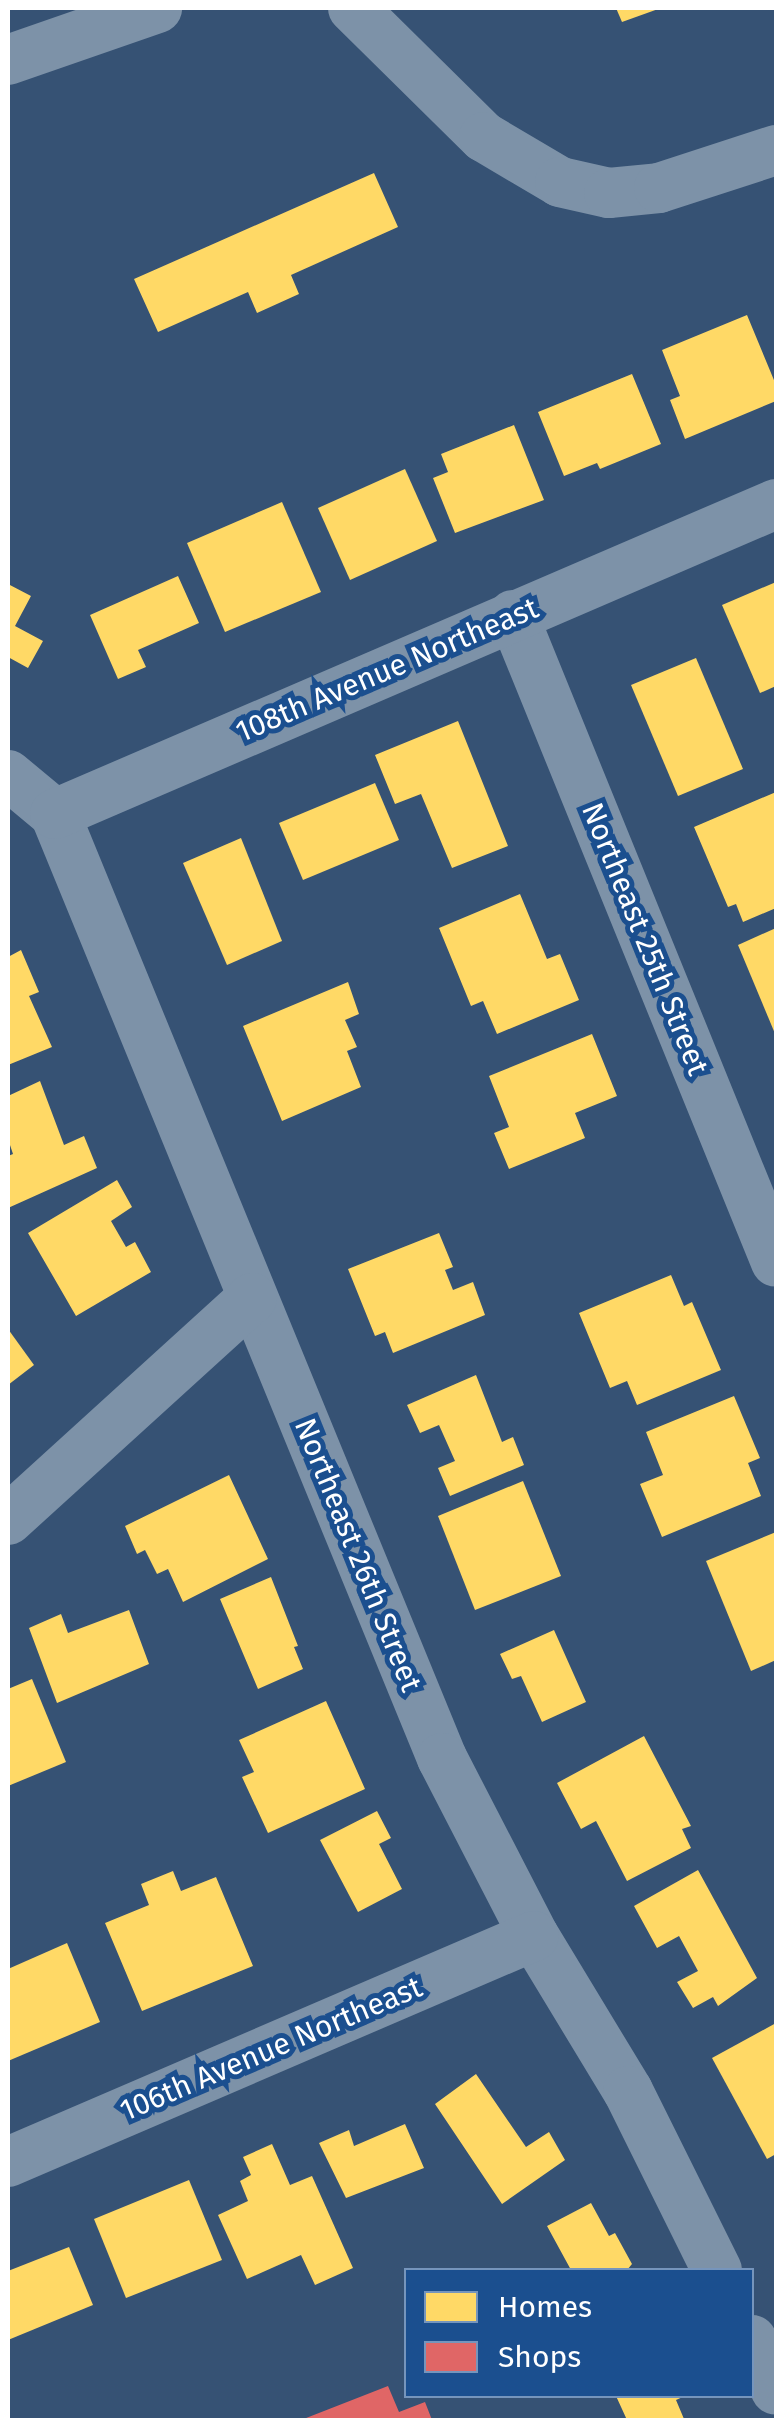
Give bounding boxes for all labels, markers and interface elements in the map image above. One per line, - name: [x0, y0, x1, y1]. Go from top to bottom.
- street label: 108th Avenue Northeast: [230, 590, 544, 750]
- street label: Northeast 25th Street: [574, 798, 716, 1080]
- street label: Northeast 26th Street: [287, 1413, 429, 1697]
- street label: 106th Avenue Northeast: [115, 1969, 427, 2129]
- legend: [404, 2268, 754, 2398]
- text: Homes: [498, 2289, 592, 2325]
- text: Shops: [498, 2339, 581, 2375]

